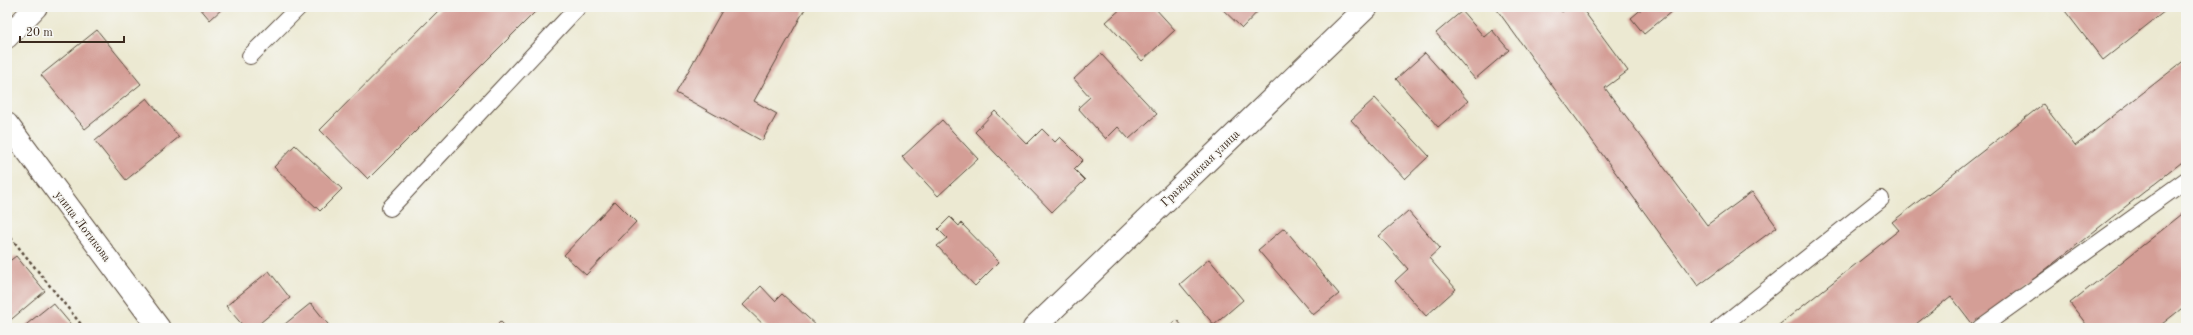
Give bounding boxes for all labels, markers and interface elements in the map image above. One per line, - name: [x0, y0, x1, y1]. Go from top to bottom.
- scale bar: [20, 18, 124, 44]
- text: 20 m: [26, 27, 53, 39]
- street label: Гражданская улица: [1159, 128, 1242, 209]
- street label: улица Лотикова: [52, 189, 113, 264]

